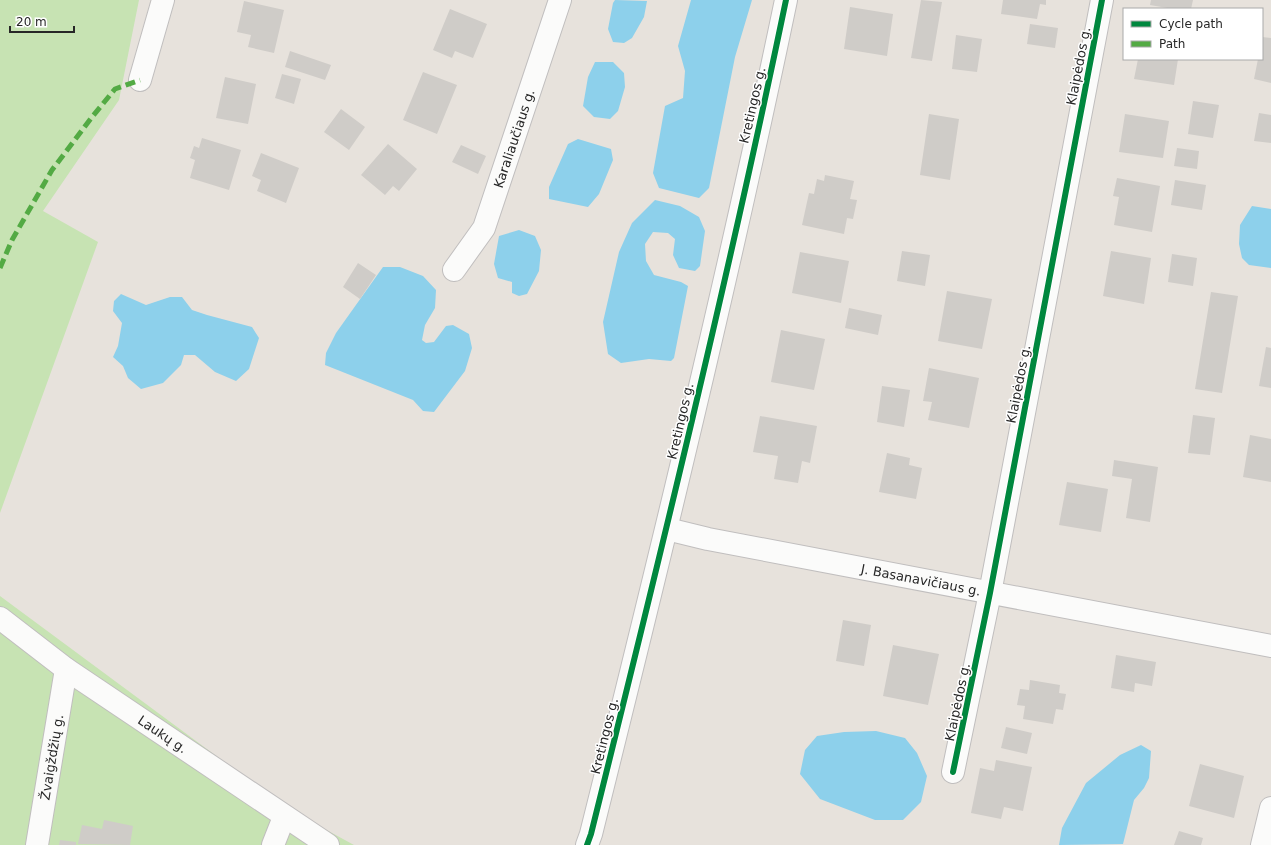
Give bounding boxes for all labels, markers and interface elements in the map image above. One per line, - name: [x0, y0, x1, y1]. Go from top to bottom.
- scale bar: [10, 8, 74, 34]
- legend: [1123, 8, 1263, 60]
- text: 20 m: [16, 15, 47, 29]
- text: Cycle path: [1159, 17, 1223, 31]
- street label: Klaipėdos g.: [1064, 26, 1093, 107]
- text: Path: [1159, 37, 1185, 51]
- street label: Kretingos g.: [736, 65, 769, 145]
- street label: Karaliaučiaus g.: [491, 87, 538, 190]
- street label: Klaipėdos g.: [1004, 344, 1033, 425]
- street label: Kretingos g.: [664, 381, 697, 461]
- street label: J. Basanavičiaus g.: [859, 561, 982, 599]
- street label: Klaipėdos g.: [942, 662, 973, 743]
- street label: Kretingos g.: [588, 696, 621, 776]
- street label: Žvaigždžių g.: [38, 713, 66, 801]
- street label: Laukų g.: [135, 713, 190, 756]

